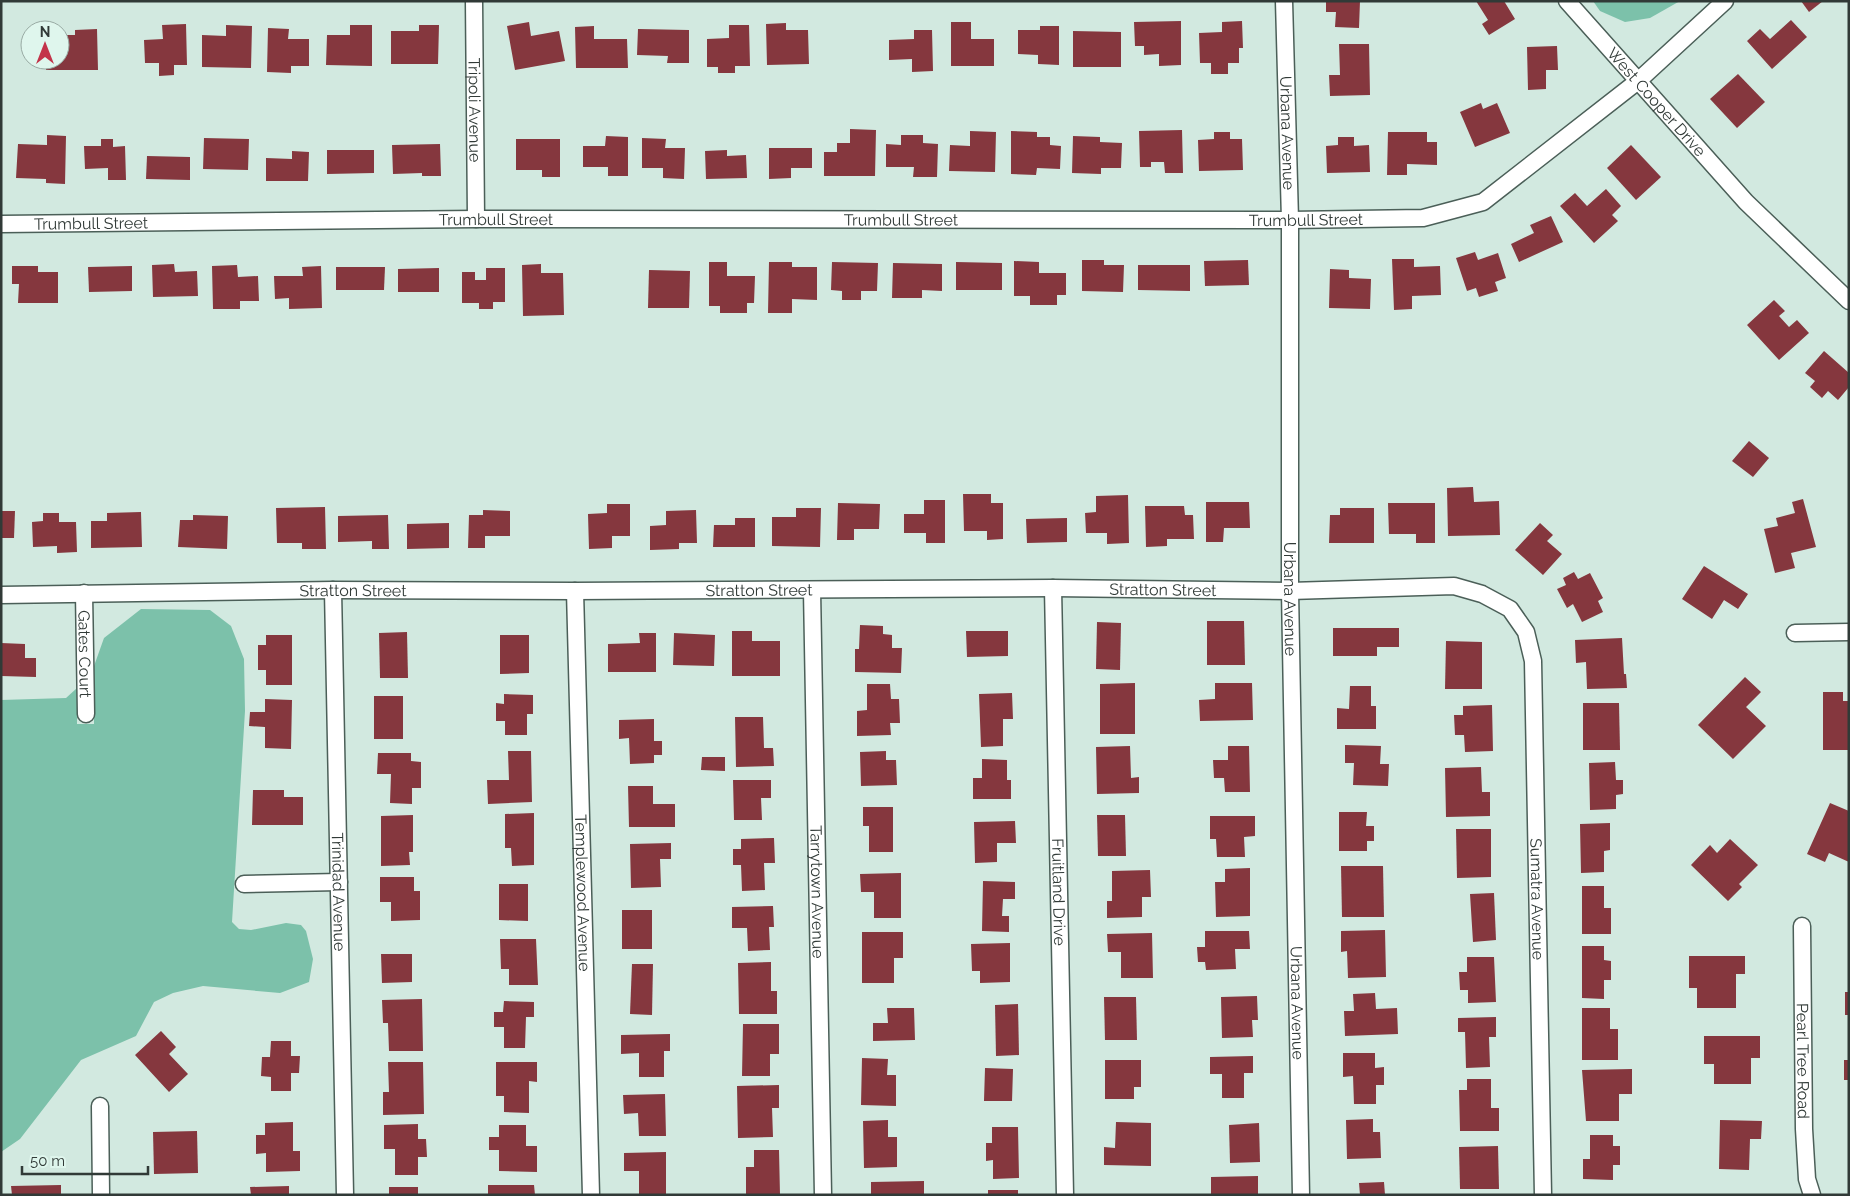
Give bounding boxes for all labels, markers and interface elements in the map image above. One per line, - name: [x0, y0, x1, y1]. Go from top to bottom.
- north arrow: [20, 20, 70, 70]
- text: N: [40, 24, 50, 40]
- street label: West Cooper Drive: [1603, 44, 1710, 160]
- street label: Tripoli Avenue: [465, 58, 485, 162]
- street label: Urbana Avenue: [1277, 76, 1299, 190]
- street label: Trumbull Street: [439, 209, 554, 229]
- street label: Trumbull Street: [1249, 209, 1364, 230]
- street label: Trumbull Street: [844, 210, 959, 229]
- street label: Trumbull Street: [34, 213, 149, 233]
- street label: Urbana Avenue: [1280, 542, 1301, 656]
- street label: Stratton Street: [1109, 579, 1217, 600]
- street label: Stratton Street: [299, 580, 407, 600]
- street label: Stratton Street: [705, 580, 813, 600]
- street label: Gates Court: [75, 610, 95, 699]
- street label: Templewood Avenue: [571, 814, 595, 972]
- street label: Tarrytown Avenue: [807, 825, 828, 959]
- street label: Trinidad Avenue: [328, 832, 350, 951]
- street label: Fruitland Drive: [1048, 838, 1070, 946]
- street label: Sumatra Avenue: [1527, 838, 1548, 960]
- street label: Urbana Avenue: [1287, 946, 1308, 1060]
- street label: Pearl Tree Road: [1793, 1003, 1813, 1119]
- scale bar: [22, 1144, 149, 1176]
- text: 50 m: [30, 1152, 65, 1170]

